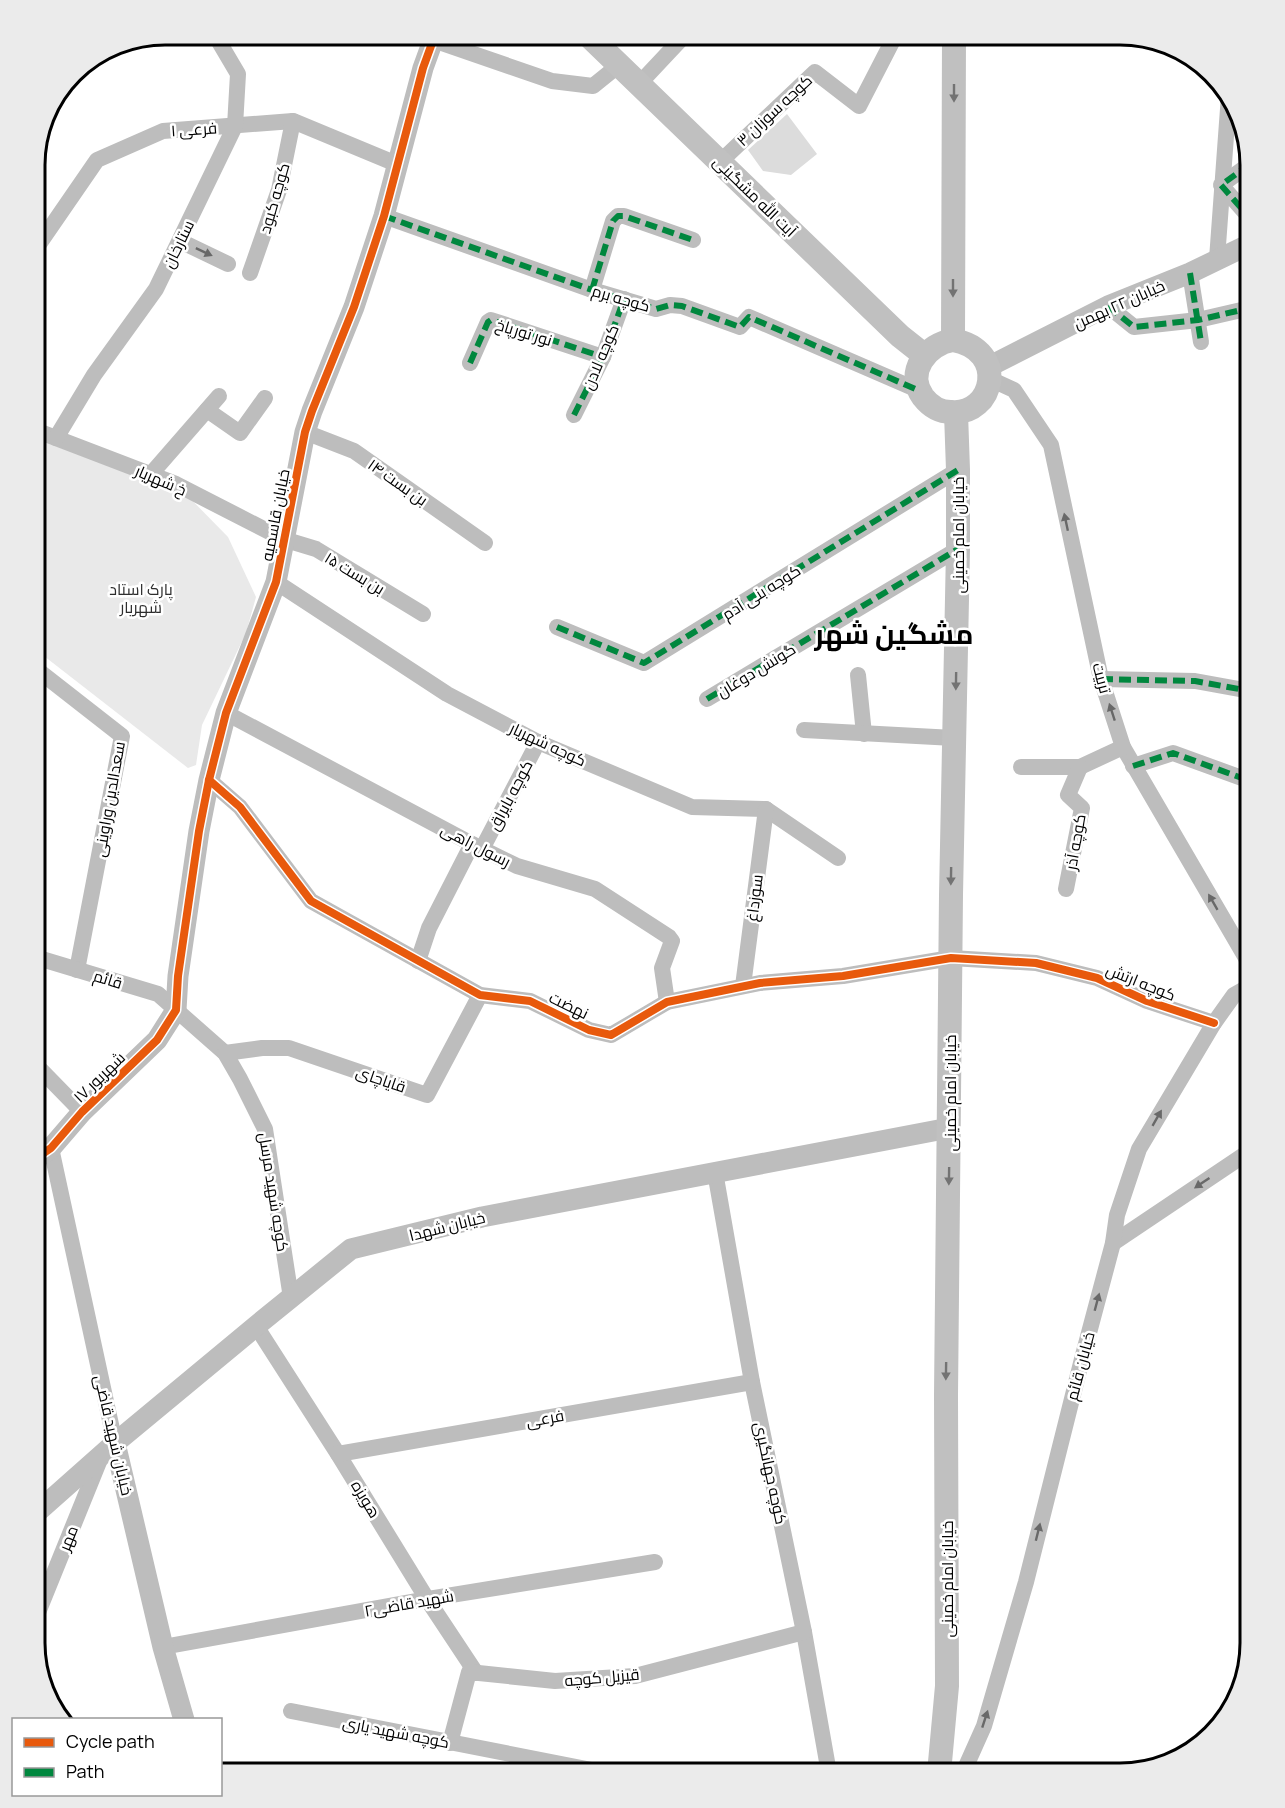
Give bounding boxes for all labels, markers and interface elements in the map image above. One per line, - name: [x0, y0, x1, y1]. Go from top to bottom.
- street label: کوچه سوزان ۳: [731, 69, 817, 152]
- one-way arrow: [949, 84, 959, 103]
- street label: فرعی ۱: [170, 116, 218, 142]
- street label: آیت الله مشگینی: [708, 151, 802, 242]
- street label: کوچه کبود: [253, 160, 295, 236]
- street label: ستارخان: [157, 216, 199, 272]
- one-way arrow: [195, 248, 212, 257]
- street label: خیابان ۲۲ بهمن: [1070, 274, 1168, 334]
- street label: کوچه برم: [589, 279, 653, 318]
- one-way arrow: [948, 279, 958, 298]
- street label: نور تورپاخ: [493, 313, 555, 352]
- street label: کوچه لادن: [576, 321, 625, 394]
- street label: بن بست ۱۴: [364, 453, 432, 511]
- street label: خ شهریار: [130, 459, 190, 502]
- street label: خیابان قاسمیه: [255, 467, 295, 563]
- street label: خیابان امام خمینی: [947, 477, 970, 593]
- one-way arrow: [1061, 513, 1071, 532]
- street label: بن بست ۱۵: [321, 546, 389, 600]
- street label: کوچه بنی آدم: [717, 559, 805, 626]
- park label: پارک استاد شهریار: [109, 578, 174, 618]
- district label: مشگین شهر: [814, 614, 973, 652]
- street label: گونش دوغان: [712, 638, 800, 702]
- street label: تربیت: [1087, 660, 1117, 697]
- one-way arrow: [951, 672, 960, 691]
- one-way arrow: [1106, 703, 1116, 721]
- street label: کوچه شهریار: [505, 716, 590, 772]
- street label: سعدالدین وراوینی: [88, 739, 130, 859]
- street label: کوچه بایراق: [482, 756, 539, 835]
- street label: کوچه آذر: [1059, 812, 1092, 873]
- street label: رسول راهی: [437, 818, 515, 872]
- one-way arrow: [947, 867, 956, 886]
- street label: سوزداغ: [740, 873, 769, 923]
- one-way arrow: [1208, 893, 1218, 910]
- street label: کوچه ارتش: [1103, 958, 1179, 1007]
- street label: قائم: [91, 964, 125, 995]
- street label: نهضت: [545, 986, 593, 1024]
- street label: خیابان امام خمینی: [939, 1035, 962, 1151]
- street label: ۱۷ شهریور: [68, 1047, 130, 1107]
- street label: قایاچای: [353, 1060, 409, 1099]
- one-way arrow: [1152, 1109, 1162, 1126]
- street label: کوچه شهید مرسل: [253, 1131, 294, 1253]
- one-way arrow: [944, 1167, 954, 1186]
- one-way arrow: [1194, 1178, 1210, 1189]
- street label: خیابان شهدا: [407, 1206, 487, 1246]
- one-way arrow: [1093, 1293, 1102, 1311]
- street label: خیابان قائم: [1060, 1329, 1101, 1403]
- one-way arrow: [941, 1362, 951, 1381]
- street label: خیابان شهید قاضی: [89, 1373, 139, 1497]
- street label: فرعی: [524, 1404, 566, 1432]
- street label: کوچه جهانگیری: [748, 1420, 793, 1526]
- street label: هویزه: [346, 1476, 386, 1522]
- street label: خیابان امام خمینی: [936, 1521, 959, 1637]
- street label: مهر: [53, 1522, 83, 1555]
- one-way arrow: [1034, 1523, 1044, 1541]
- street label: شهید قاضی۲: [363, 1584, 455, 1622]
- street label: قیزیل کوچه: [564, 1663, 641, 1692]
- one-way arrow: [981, 1710, 991, 1728]
- street label: کوچه شهید یاری: [341, 1711, 451, 1754]
- legend: [12, 1718, 222, 1796]
- text: Cycle path: [66, 1729, 155, 1753]
- text: Path: [66, 1759, 104, 1783]

